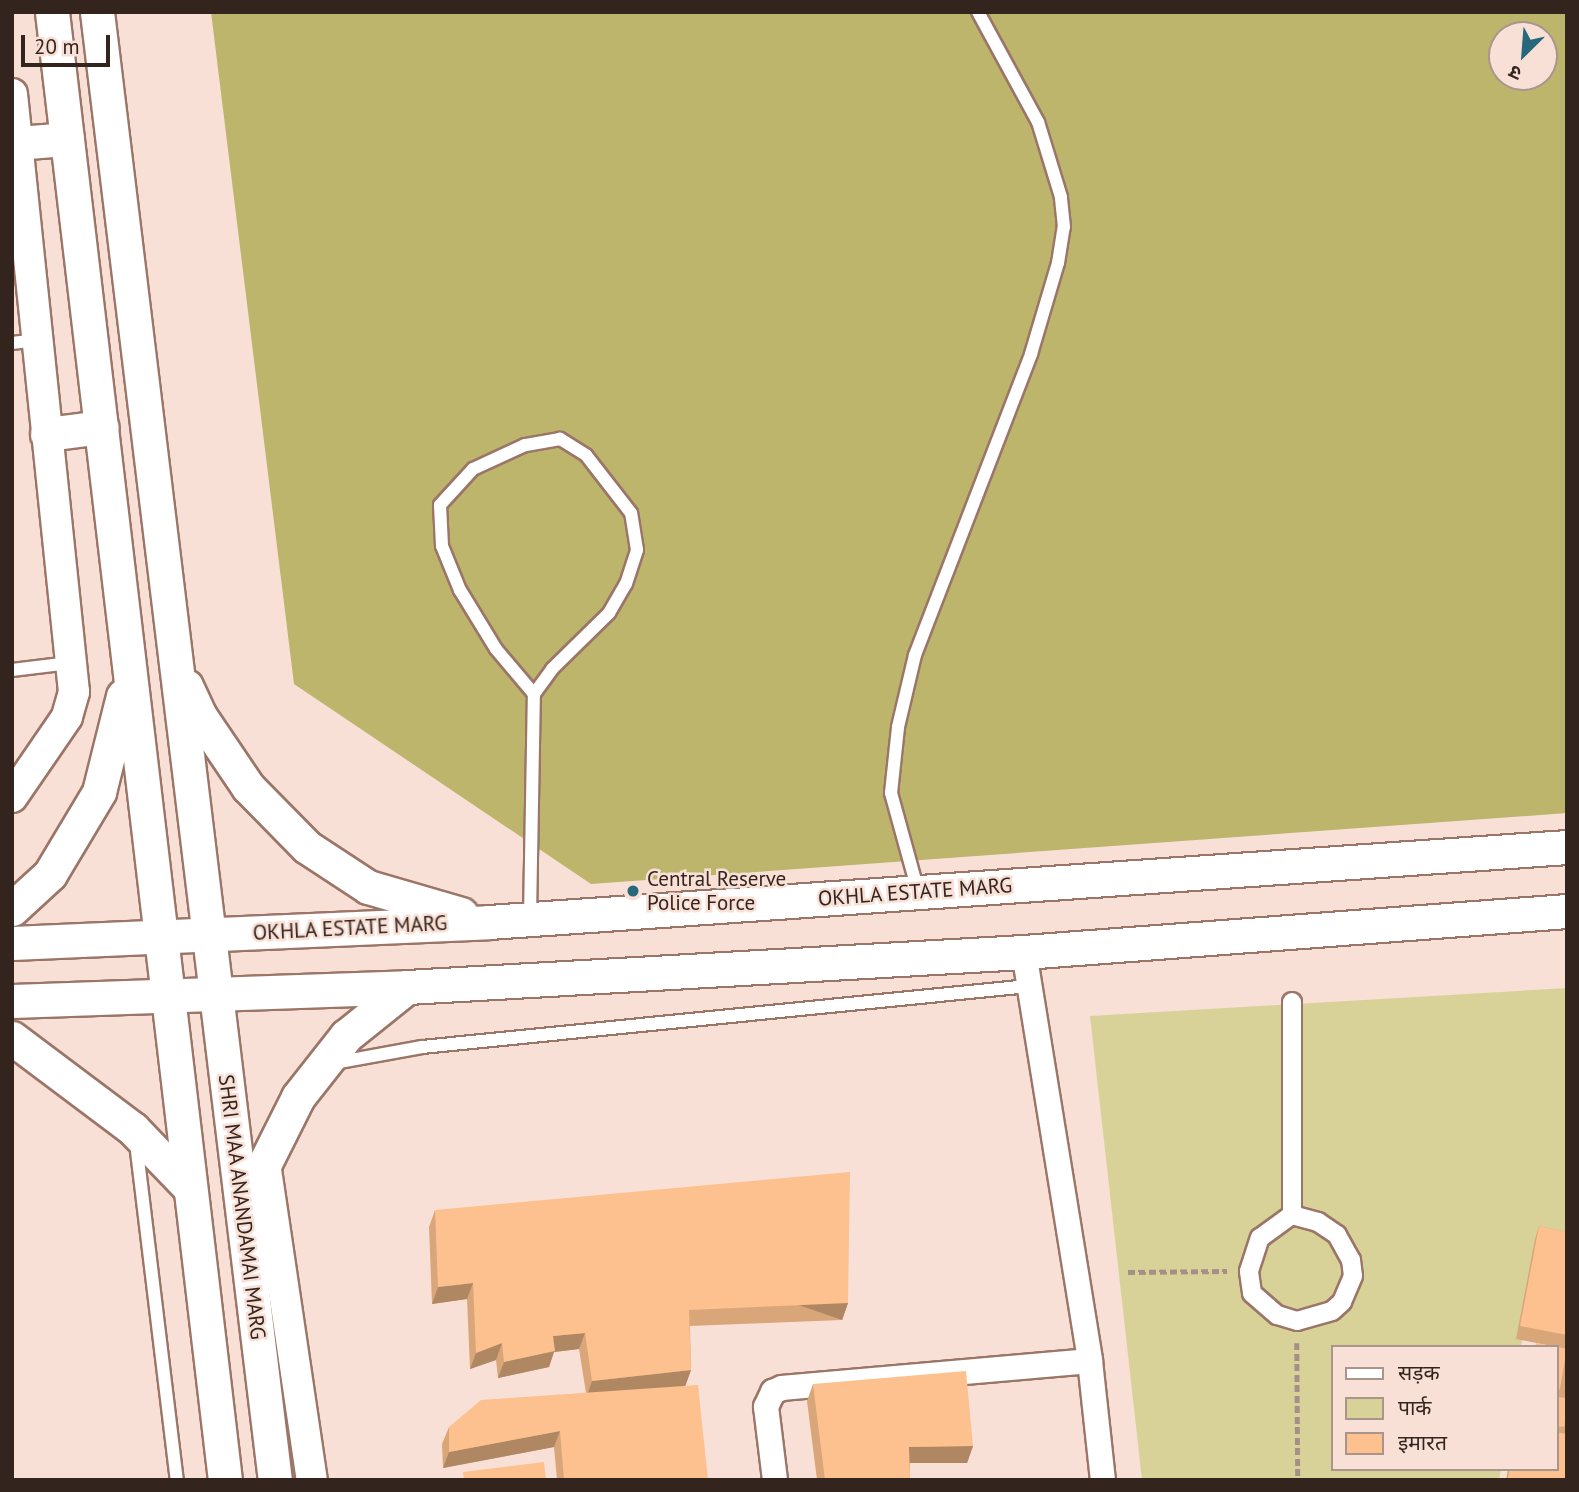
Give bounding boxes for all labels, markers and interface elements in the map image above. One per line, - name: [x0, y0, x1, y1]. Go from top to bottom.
- scale bar: [24, 21, 114, 65]
- north arrow: [1488, 21, 1558, 91]
- text: 20 m: [34, 33, 80, 60]
- text: उ: [1505, 60, 1525, 86]
- place label: Central Reserve Police Force: [647, 866, 786, 916]
- street label: OKHLA ESTATE MARG: [817, 873, 1013, 911]
- marker: Central Reserve Police Force: [625, 883, 641, 899]
- street label: OKHLA ESTATE MARG: [252, 910, 448, 946]
- street label: SHRI MAA ANANDAMAI MARG: [213, 1072, 271, 1342]
- legend: [1330, 1345, 1558, 1471]
- text: सड़क: [1398, 1359, 1440, 1386]
- text: पार्क: [1398, 1394, 1432, 1421]
- text: इमारत: [1398, 1429, 1447, 1456]

